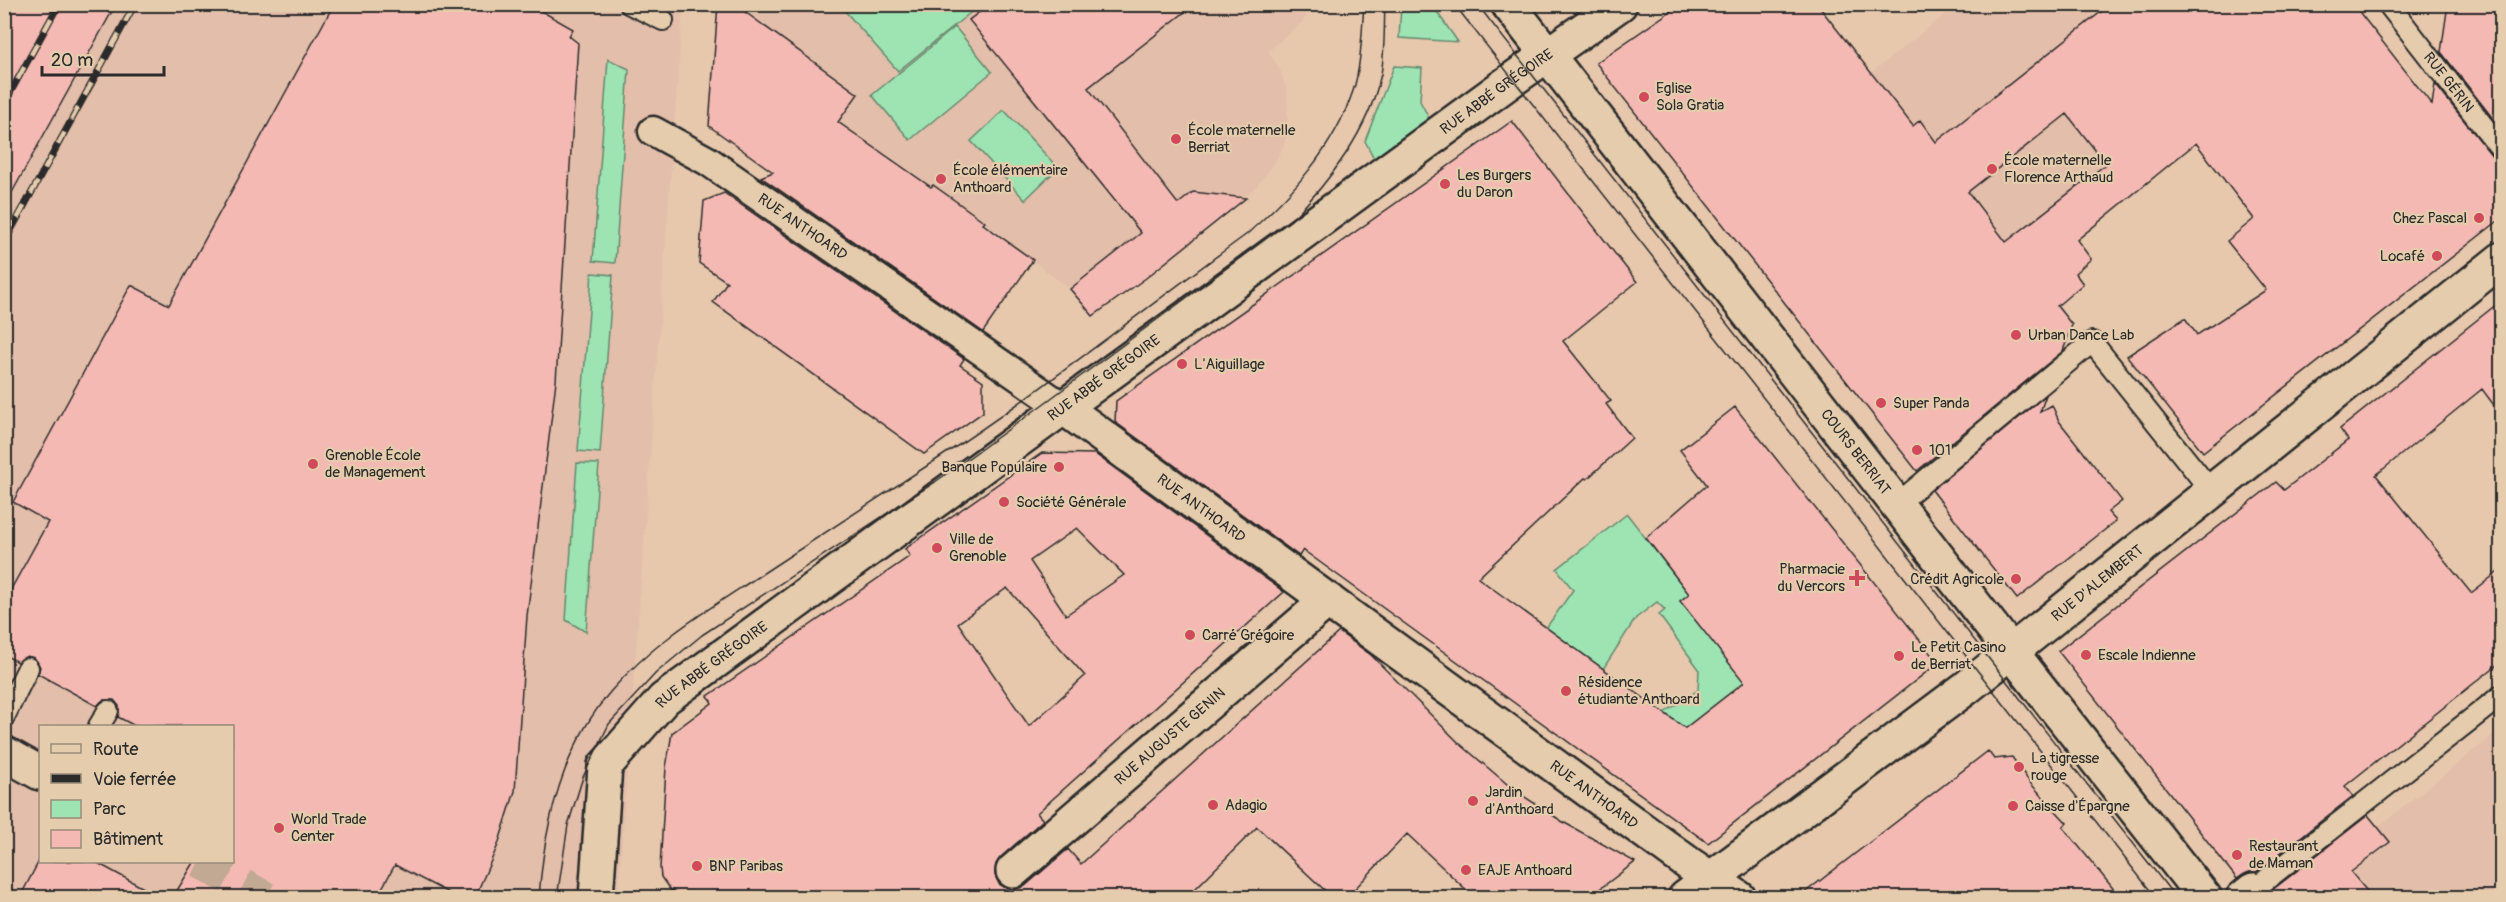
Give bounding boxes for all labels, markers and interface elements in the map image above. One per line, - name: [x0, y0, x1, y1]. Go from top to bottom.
- scale bar: [42, 39, 164, 77]
- street label: RUE ABBÉ GRÉGOIRE: [1437, 45, 1557, 139]
- street label: RUE GÉRIN: [2419, 48, 2478, 116]
- text: 20 m: [51, 49, 93, 72]
- place label: Eglise Sola Gratia: [1656, 79, 1724, 115]
- marker: Eglise Sola Gratia: [1637, 90, 1651, 104]
- place label: École maternelle Berriat: [1188, 121, 1296, 157]
- marker: École maternelle Berriat: [1169, 132, 1183, 146]
- place label: École maternelle Florence Arthaud: [2004, 151, 2113, 187]
- place label: École élémentaire Anthoard: [953, 161, 1068, 197]
- marker: École maternelle Florence Arthaud: [1985, 162, 1999, 176]
- place label: Les Burgers du Daron: [1457, 166, 1532, 202]
- marker: École élémentaire Anthoard: [934, 172, 948, 186]
- marker: Les Burgers du Daron: [1438, 177, 1452, 191]
- street label: RUE ANTHOARD: [754, 189, 851, 265]
- place label: Chez Pascal: [2393, 209, 2467, 228]
- marker: Chez Pascal: [2472, 211, 2486, 225]
- place label: Locafé: [2380, 247, 2425, 266]
- marker: Locafé: [2430, 249, 2444, 263]
- place label: Urban Dance Lab: [2028, 326, 2134, 345]
- marker: Urban Dance Lab: [2009, 328, 2023, 342]
- street label: RUE ABBÉ GRÉGOIRE: [1044, 331, 1164, 426]
- place label: L'Aiguillage: [1194, 355, 1265, 374]
- marker: L'Aiguillage: [1175, 357, 1189, 371]
- place label: Super Panda: [1893, 394, 1969, 413]
- marker: Super Panda: [1874, 396, 1888, 410]
- street label: COURS BERRIAT: [1816, 405, 1895, 499]
- place label: 101: [1929, 441, 1951, 460]
- marker: 101: [1910, 443, 1924, 457]
- place label: Grenoble École de Management: [325, 446, 426, 482]
- marker: Grenoble École de Management: [306, 457, 320, 471]
- place label: Banque Populaire: [942, 458, 1048, 477]
- marker: Banque Populaire: [1052, 460, 1066, 474]
- street label: RUE ANTHOARD: [1153, 470, 1249, 547]
- place label: Société Générale: [1016, 493, 1127, 512]
- marker: Société Générale: [997, 495, 1011, 509]
- place label: Ville de Grenoble: [949, 530, 1007, 566]
- marker: Ville de Grenoble: [930, 541, 944, 555]
- street label: RUE D'ALEMBERT: [2048, 541, 2147, 626]
- place label: Pharmacie du Vercors: [1777, 560, 1846, 596]
- place label: Crédit Agricole: [1910, 570, 2005, 589]
- marker: Pharmacie du Vercors: [1850, 571, 1864, 585]
- marker: Crédit Agricole: [2009, 572, 2023, 586]
- street label: RUE ABBÉ GRÉGOIRE: [651, 617, 772, 712]
- place label: Carré Grégoire: [1202, 626, 1295, 645]
- marker: Carré Grégoire: [1183, 628, 1197, 642]
- place label: Le Petit Casino de Berriat: [1911, 638, 2006, 674]
- place label: Escale Indienne: [2098, 646, 2196, 665]
- marker: Escale Indienne: [2079, 648, 2093, 662]
- marker: Le Petit Casino de Berriat: [1892, 649, 1906, 663]
- place label: Résidence étudiante Anthoard: [1578, 673, 1700, 709]
- street label: RUE AUGUSTE GENIN: [1111, 684, 1230, 789]
- marker: Résidence étudiante Anthoard: [1559, 684, 1573, 698]
- legend: [39, 725, 234, 863]
- text: Route: [93, 738, 138, 761]
- place label: La tigresse rouge: [2031, 749, 2100, 785]
- street label: RUE ANTHOARD: [1546, 756, 1642, 833]
- marker: La tigresse rouge: [2012, 760, 2026, 774]
- text: Voie ferrée: [93, 768, 176, 791]
- place label: Jardin d'Anthoard: [1485, 783, 1554, 819]
- marker: Jardin d'Anthoard: [1466, 794, 1480, 808]
- place label: Adagio: [1225, 796, 1267, 815]
- place label: Caisse d'Épargne: [2025, 797, 2130, 816]
- text: Parc: [93, 798, 126, 821]
- marker: Adagio: [1206, 798, 1220, 812]
- marker: Caisse d'Épargne: [2006, 799, 2020, 813]
- place label: World Trade Center: [291, 810, 367, 846]
- marker: World Trade Center: [272, 821, 286, 835]
- text: Bâtiment: [93, 828, 164, 851]
- place label: Restaurant de Maman: [2249, 837, 2319, 873]
- marker: Restaurant de Maman: [2230, 848, 2244, 862]
- place label: BNP Paribas: [709, 857, 783, 876]
- marker: BNP Paribas: [690, 859, 704, 873]
- place label: EAJE Anthoard: [1478, 861, 1572, 880]
- marker: EAJE Anthoard: [1459, 863, 1473, 877]

